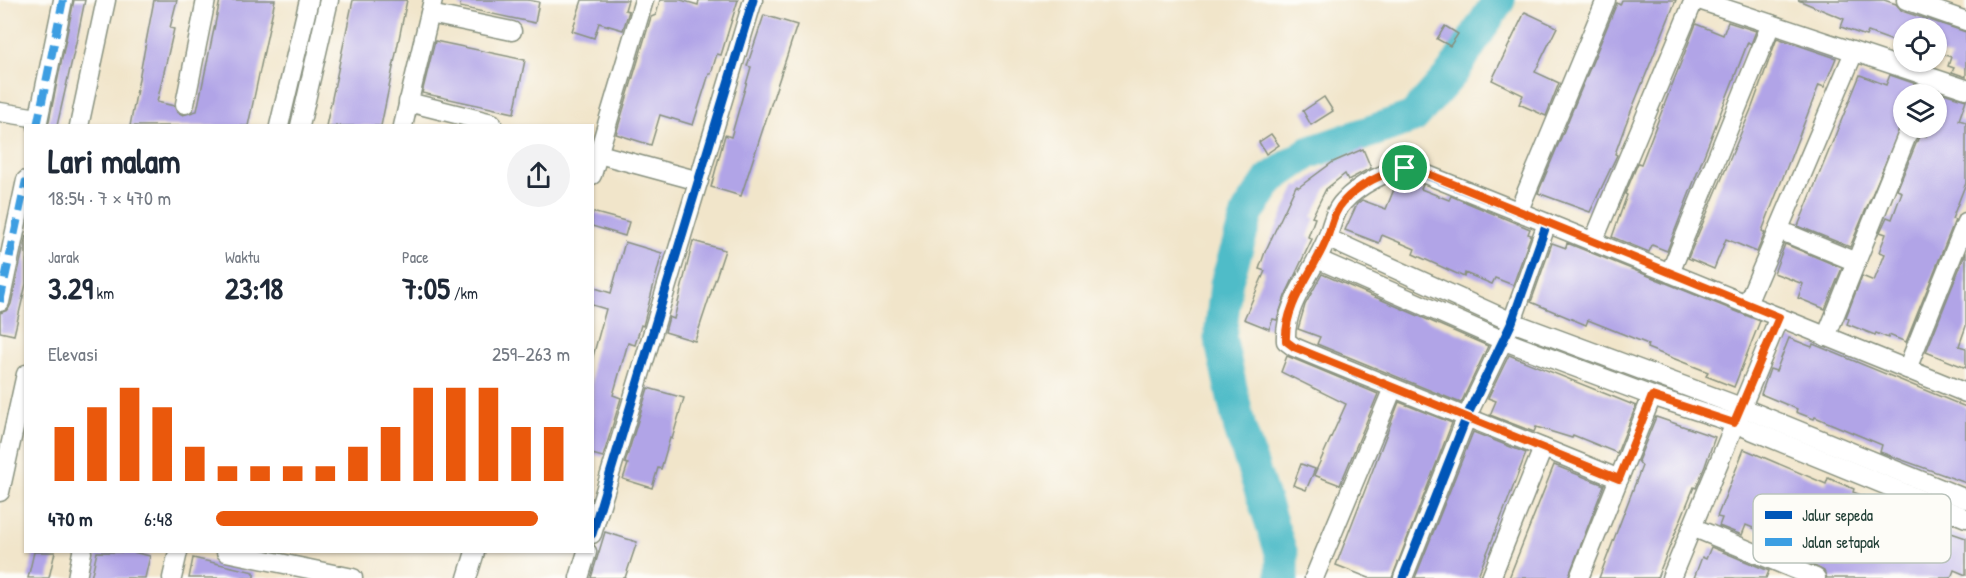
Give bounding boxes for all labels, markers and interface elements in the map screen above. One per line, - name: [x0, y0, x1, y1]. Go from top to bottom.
- map controls: [1893, 18, 1947, 138]
- button: locate: [1893, 18, 1947, 72]
- button: layers: [1893, 84, 1947, 138]
- text: Lari malam: [48, 139, 180, 183]
- pin: [1379, 142, 1430, 193]
- button: share: [507, 144, 570, 207]
- icon: arrive: [1388, 151, 1421, 184]
- text: 18:54 · 7 × 470 m: [48, 184, 171, 211]
- text: Jarak: [48, 246, 79, 268]
- text: Waktu: [225, 246, 260, 268]
- text: Pace: [402, 246, 429, 268]
- text: 3.29: [48, 268, 93, 308]
- text: 23:18: [225, 268, 283, 308]
- text: 7:05: [402, 268, 450, 308]
- text: km: [93, 282, 114, 304]
- text: /km: [450, 282, 478, 304]
- text: Elevasi: [48, 340, 98, 367]
- text: 259–263 m: [492, 340, 570, 367]
- legend: [1753, 494, 1951, 563]
- text: Jalur sepeda: [1802, 504, 1873, 526]
- text: 470 m: [48, 505, 93, 532]
- text: 6:48: [144, 505, 173, 532]
- text: Jalan setapak: [1802, 531, 1880, 553]

